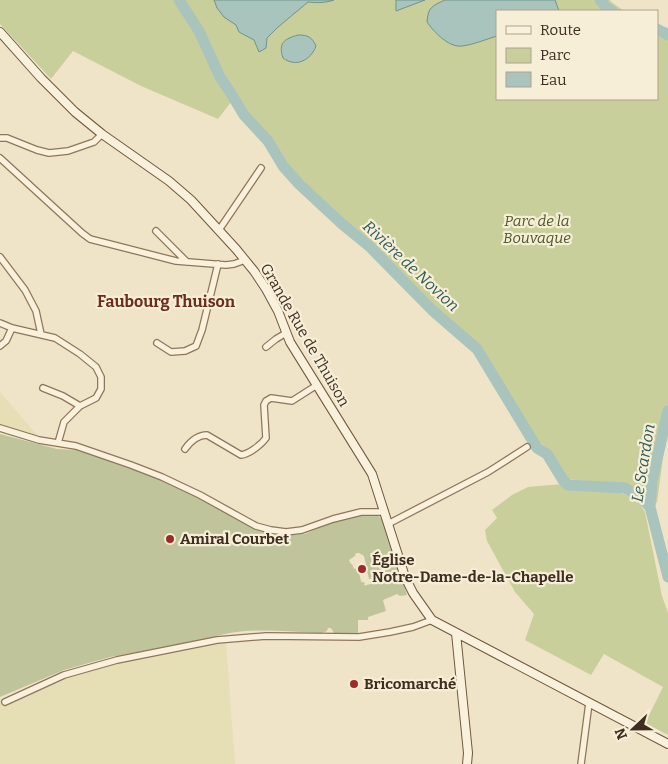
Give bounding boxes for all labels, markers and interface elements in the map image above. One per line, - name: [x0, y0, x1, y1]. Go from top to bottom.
- legend: [496, 10, 658, 100]
- text: Route: [540, 21, 581, 39]
- text: Parc: [540, 46, 571, 64]
- text: Eau: [540, 71, 567, 89]
- park label: Parc de la Bouvaque: [503, 212, 571, 247]
- water label: Rivière de Novion: [359, 217, 463, 315]
- street label: Grande Rue de Thuison: [257, 260, 354, 410]
- district label: Faubourg Thuison: [97, 292, 236, 311]
- water label: Le Scardon: [627, 422, 659, 504]
- place label: Amiral Courbet: [180, 530, 289, 548]
- marker: Amiral Courbet: [164, 533, 176, 545]
- place label: Église Notre-Dame-de-la-Chapelle: [372, 551, 573, 586]
- marker: Église Notre-Dame-de-la-Chapelle: [356, 563, 368, 575]
- place label: Bricomarché: [364, 675, 456, 693]
- marker: Bricomarché: [348, 678, 360, 690]
- north arrow: [608, 704, 658, 754]
- text: N: [611, 725, 631, 742]

